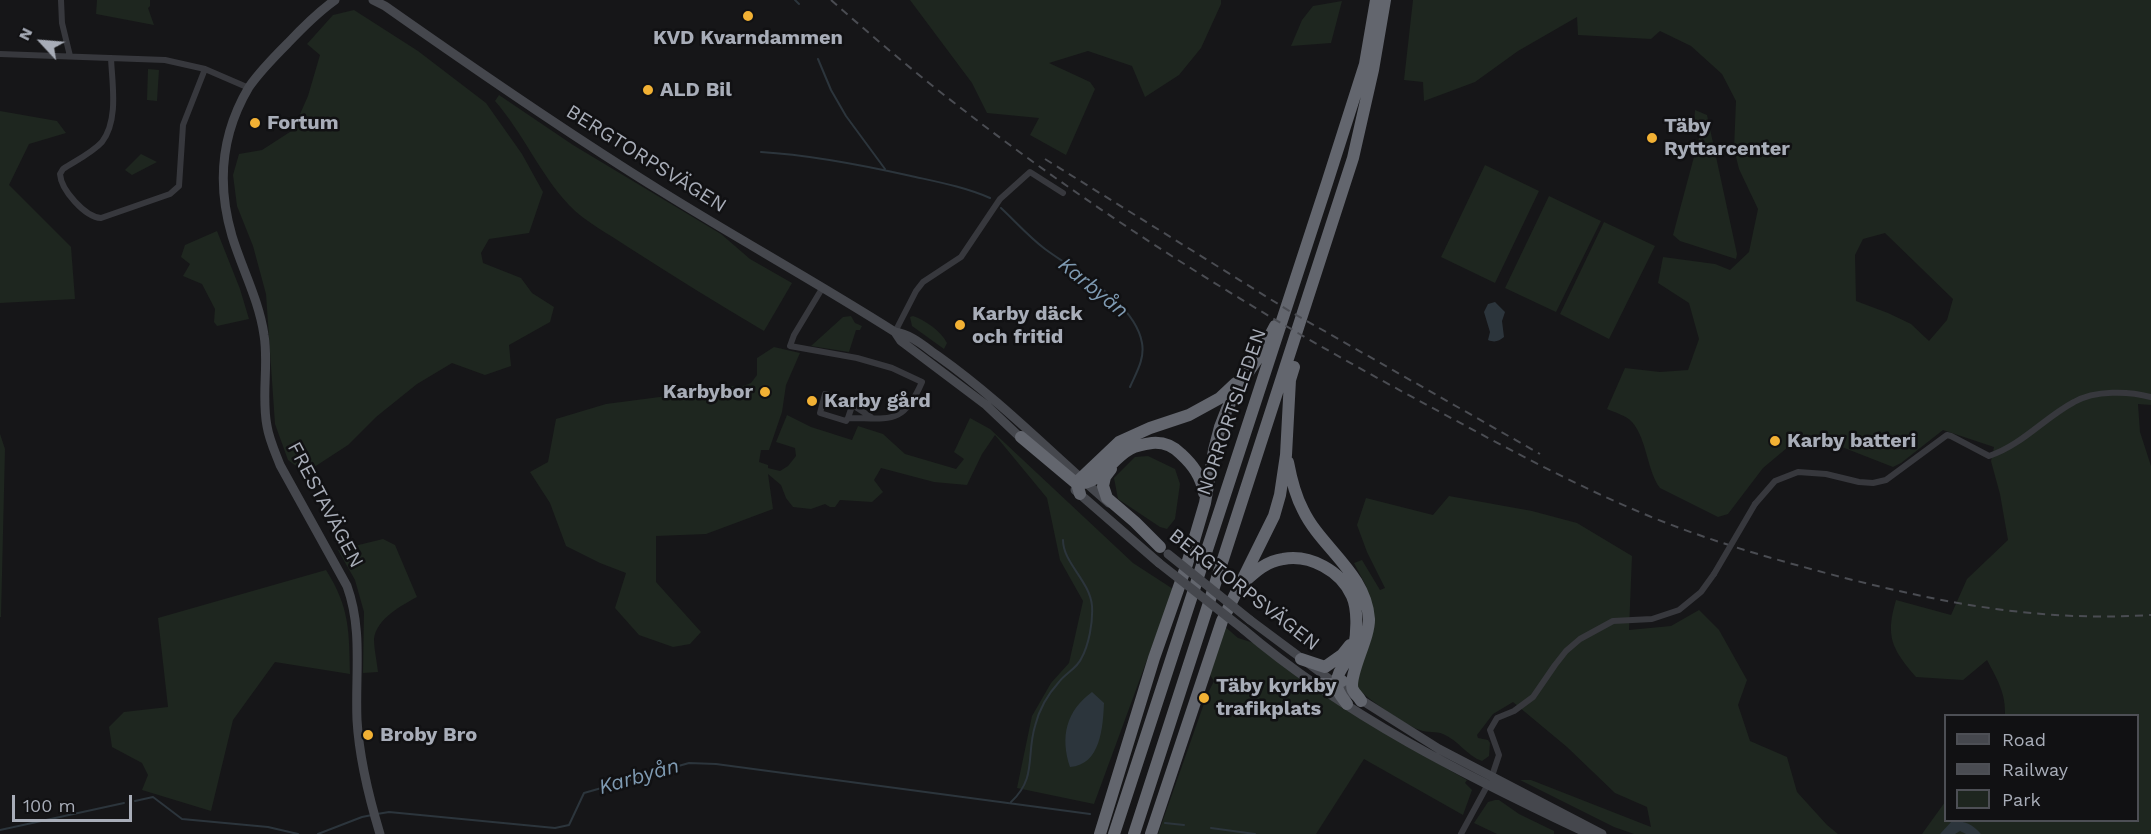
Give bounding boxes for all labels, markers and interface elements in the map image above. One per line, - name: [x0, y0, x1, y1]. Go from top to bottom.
- marker: KVD Kvarndammen: [741, 9, 755, 23]
- north arrow: [12, 12, 72, 72]
- text: N: [14, 24, 37, 43]
- place label: KVD Kvarndammen: [653, 26, 843, 50]
- place label: ALD Bil: [660, 78, 732, 102]
- marker: ALD Bil: [641, 83, 655, 97]
- street label: BERGTORPSVÄGEN: [561, 100, 731, 218]
- place label: Fortum: [267, 111, 339, 135]
- place label: Täby Ryttarcenter: [1664, 114, 1790, 161]
- marker: Fortum: [248, 116, 262, 130]
- marker: Täby Ryttarcenter: [1645, 131, 1659, 145]
- water label: Karbyån: [1053, 252, 1133, 324]
- place label: Karby däck och fritid: [972, 302, 1083, 349]
- marker: Karby däck och fritid: [953, 318, 967, 332]
- street label: NORRORTSLEDEN: [1192, 325, 1272, 499]
- place label: Karbybor: [663, 380, 753, 404]
- marker: Karbybor: [758, 385, 772, 399]
- place label: Karby gård: [824, 389, 931, 413]
- marker: Karby gård: [805, 394, 819, 408]
- place label: Karby batteri: [1787, 429, 1916, 453]
- marker: Karby batteri: [1768, 434, 1782, 448]
- street label: FRESTAVÄGEN: [282, 438, 368, 572]
- street label: BERGTORPSVÄGEN: [1164, 524, 1324, 656]
- place label: Täby kyrkby trafikplats: [1216, 674, 1336, 721]
- marker: Täby kyrkby trafikplats: [1197, 691, 1211, 705]
- legend: [1944, 714, 2139, 822]
- place label: Broby Bro: [380, 723, 477, 747]
- marker: Broby Bro: [361, 728, 375, 742]
- text: Road: [2002, 729, 2046, 750]
- water label: Karbyån: [596, 754, 682, 800]
- text: Railway: [2002, 759, 2068, 780]
- scale bar: [15, 783, 135, 821]
- text: Park: [2002, 789, 2041, 810]
- text: 100 m: [23, 795, 76, 816]

